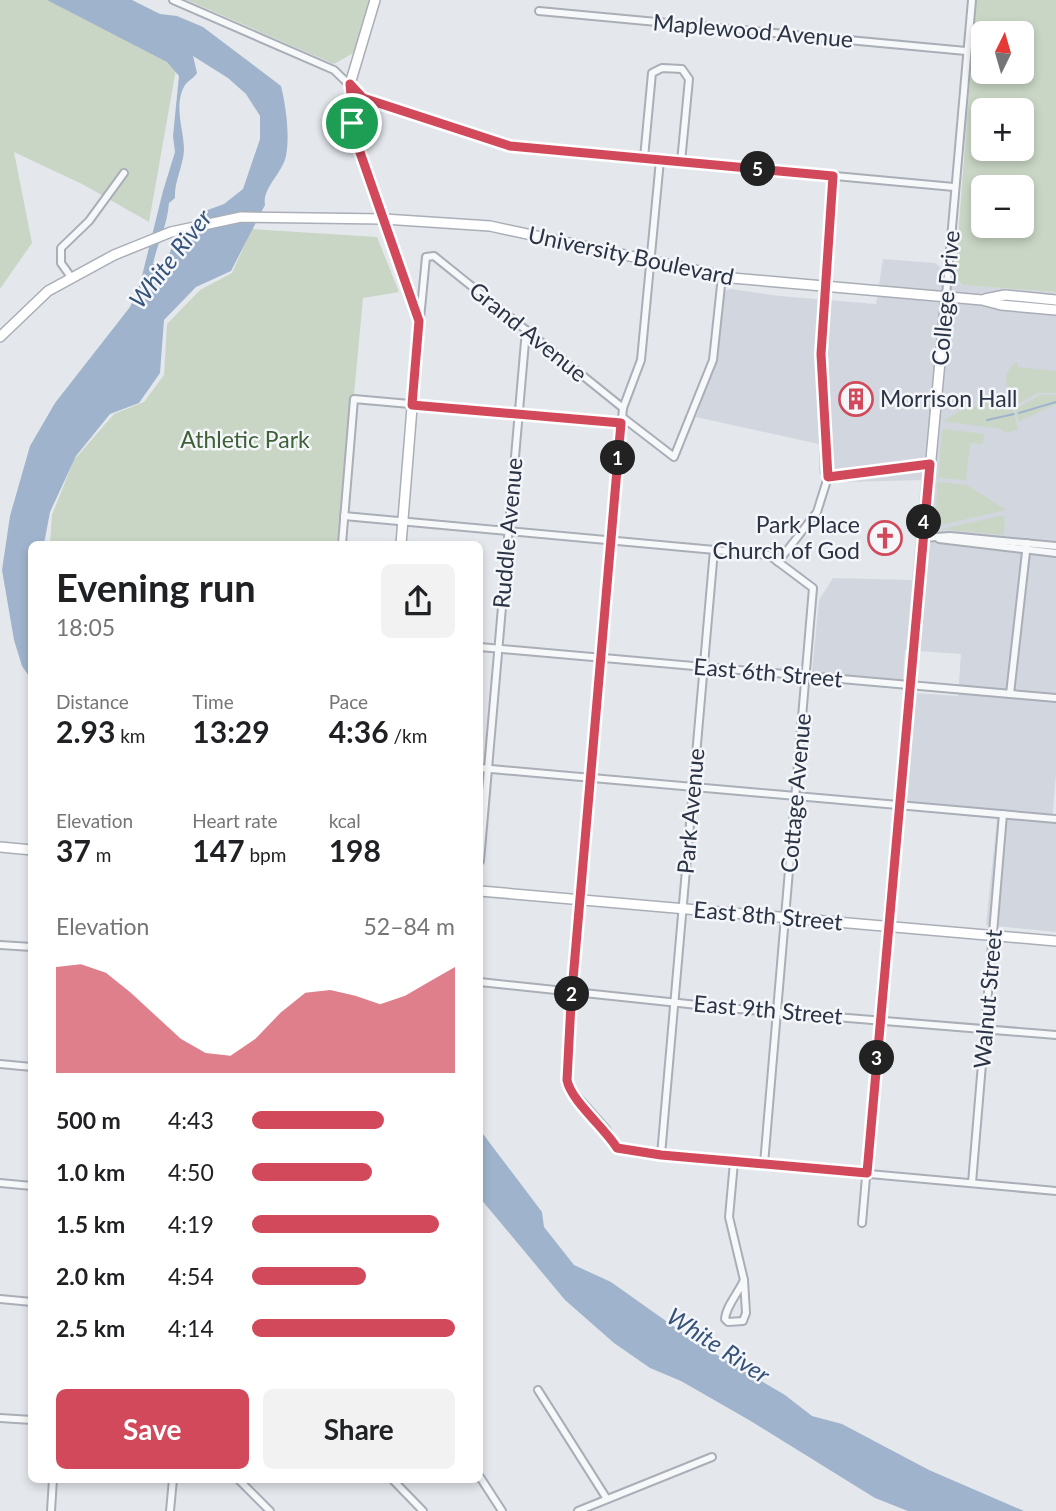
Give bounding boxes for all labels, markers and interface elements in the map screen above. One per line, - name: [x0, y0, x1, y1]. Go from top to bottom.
- street label: Maplewood Avenue: [652, 7, 854, 53]
- north arrow: [971, 21, 1034, 84]
- map controls: [971, 21, 1034, 238]
- pin: [322, 93, 382, 153]
- button: +: [971, 98, 1034, 161]
- icon: arrive: [333, 104, 371, 142]
- pin: 5: [740, 152, 776, 186]
- text: 5: [752, 157, 763, 180]
- button: −: [971, 175, 1034, 238]
- water label: White River: [122, 203, 218, 313]
- street label: University Boulevard: [526, 220, 737, 291]
- street label: College Drive: [925, 229, 965, 367]
- street label: Grand Avenue: [464, 275, 593, 387]
- building icon: Morrison Hall: [837, 380, 875, 418]
- place label: Morrison Hall: [880, 384, 1018, 412]
- park label: Athletic Park: [180, 425, 310, 453]
- pin: 1: [600, 440, 636, 476]
- text: 1: [612, 446, 623, 469]
- street label: Ruddle Avenue: [486, 456, 528, 610]
- pin: 4: [906, 504, 942, 540]
- place label: Park Place Church of God: [712, 510, 860, 564]
- text: 4: [918, 510, 929, 533]
- church icon: Park Place Church of God: [866, 519, 904, 557]
- text: Evening run: [56, 564, 256, 610]
- button: share: [381, 564, 455, 638]
- text: 18:05: [56, 613, 115, 641]
- street label: East 6th Street: [692, 652, 845, 693]
- text: Distance: [56, 690, 129, 713]
- text: Time: [192, 690, 234, 713]
- text: Pace: [329, 690, 368, 713]
- street label: Cottage Avenue: [774, 712, 816, 874]
- text: 2.93: [56, 713, 115, 749]
- text: 13:29: [192, 713, 270, 749]
- text: 4:36: [329, 713, 389, 749]
- text: km: [115, 724, 145, 747]
- text: /km: [389, 724, 427, 747]
- street label: Park Avenue: [671, 747, 709, 875]
- text: Elevation: [56, 809, 133, 832]
- text: Heart rate: [192, 809, 278, 832]
- text: kcal: [329, 809, 361, 832]
- text: 37: [56, 832, 91, 868]
- text: 147: [192, 832, 245, 868]
- text: 198: [329, 832, 381, 868]
- text: m: [91, 843, 111, 866]
- text: bpm: [245, 843, 286, 866]
- street label: East 8th Street: [692, 895, 845, 936]
- text: Elevation: [56, 912, 149, 940]
- text: 52–84 m: [363, 912, 455, 940]
- street label: Walnut Street: [967, 927, 1007, 1070]
- pin: 2: [554, 976, 590, 1012]
- text: 2: [566, 982, 577, 1005]
- street label: East 9th Street: [692, 989, 845, 1030]
- pin: 3: [860, 1040, 894, 1076]
- text: 3: [871, 1046, 882, 1069]
- text: 500 m: [56, 1106, 121, 1134]
- text: 4:43: [168, 1106, 214, 1134]
- text: 1.0 km: [56, 1158, 125, 1186]
- text: 4:50: [168, 1158, 214, 1186]
- text: 1.5 km: [56, 1210, 125, 1238]
- text: 4:19: [168, 1210, 214, 1238]
- text: 2.0 km: [56, 1262, 125, 1290]
- text: 4:54: [168, 1262, 214, 1290]
- water label: White River: [662, 1301, 776, 1389]
- text: 2.5 km: [56, 1314, 125, 1342]
- text: 4:14: [168, 1314, 214, 1342]
- button: Save: [56, 1389, 249, 1469]
- button: Share: [263, 1389, 455, 1469]

